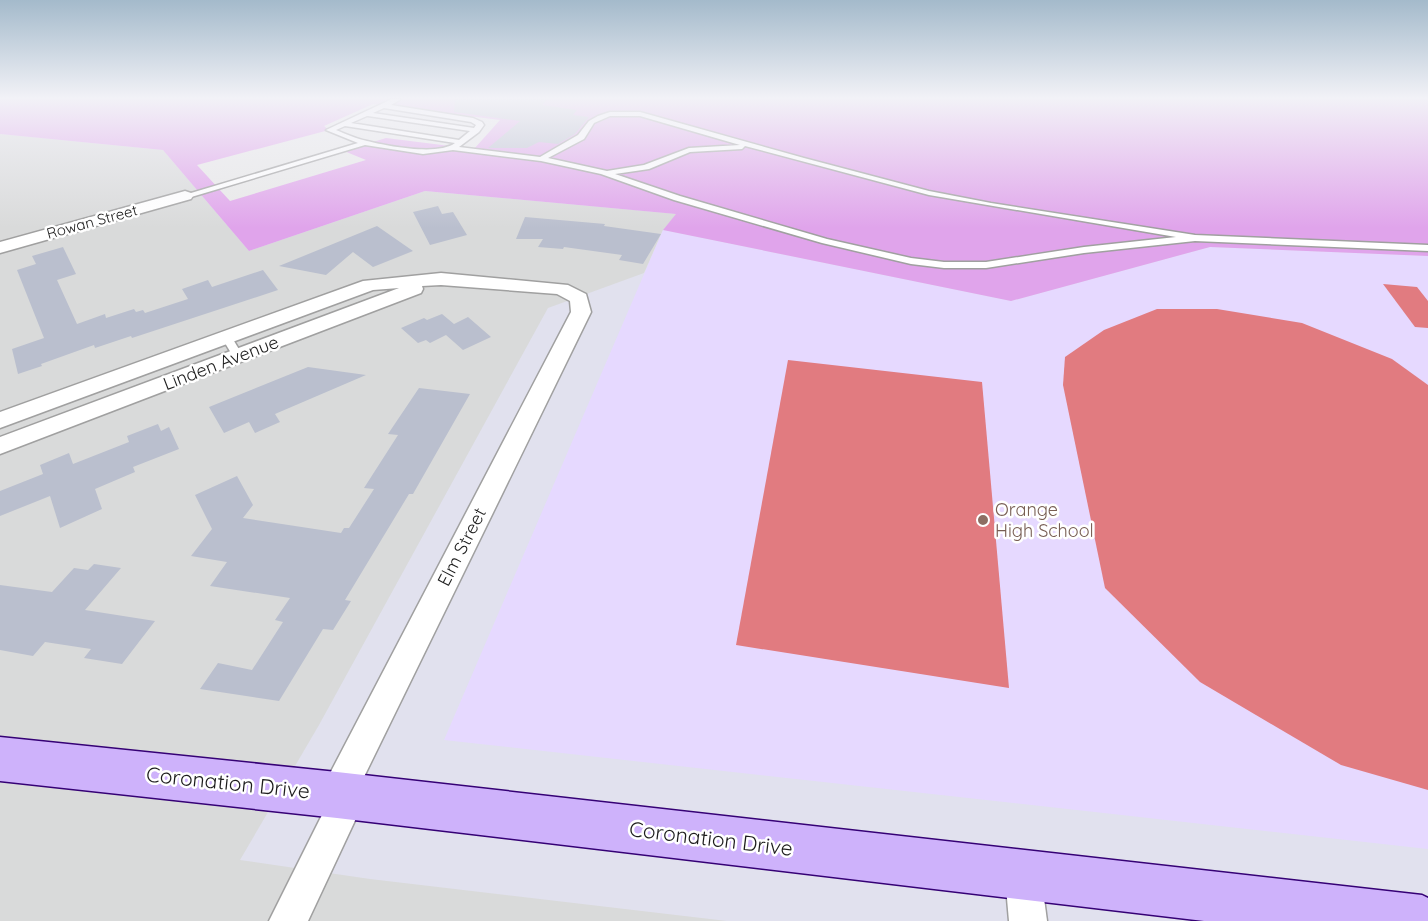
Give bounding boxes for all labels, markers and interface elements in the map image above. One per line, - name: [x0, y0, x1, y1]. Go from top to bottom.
- street label: Rowan Street: [44, 200, 139, 243]
- street label: Linden Avenue: [160, 330, 282, 395]
- place label: Orange High School: [995, 498, 1094, 542]
- street label: Elm Street: [432, 504, 491, 590]
- marker: Orange High School: [976, 513, 990, 527]
- street label: Coronation Drive: [145, 760, 311, 804]
- street label: Coronation Drive: [628, 815, 794, 861]

